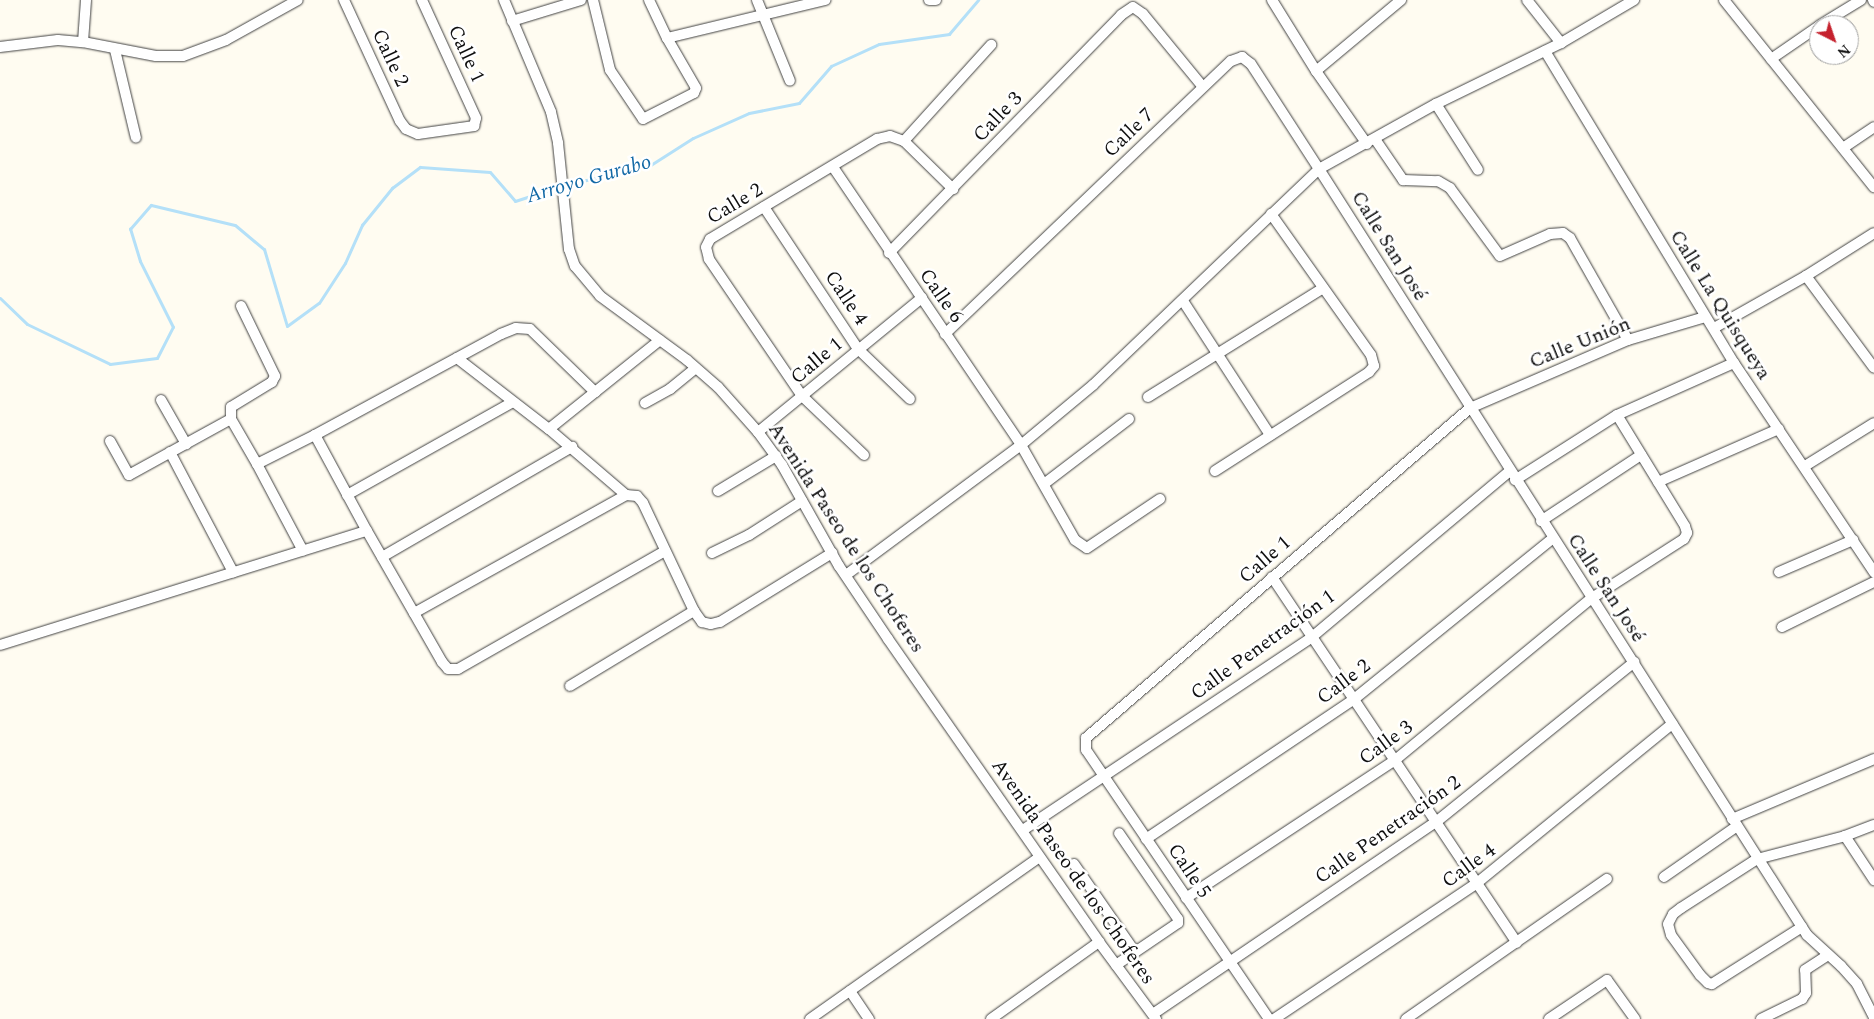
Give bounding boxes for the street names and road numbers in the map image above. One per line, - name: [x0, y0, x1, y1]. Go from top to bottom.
- street label: Calle 1: [442, 21, 490, 87]
- street label: Calle 2: [366, 25, 414, 91]
- street label: Calle 3: [968, 87, 1028, 147]
- street label: Calle 7: [1099, 103, 1159, 163]
- street label: Calle 2: [703, 178, 767, 230]
- street label: Calle San José: [1346, 187, 1432, 305]
- street label: Calle La Quisqueya: [1664, 226, 1776, 384]
- street label: Calle 6: [914, 264, 968, 328]
- street label: Calle 4: [819, 266, 873, 330]
- street label: Calle Unión: [1526, 312, 1634, 374]
- street label: Calle 1: [786, 332, 848, 390]
- street label: Avenida Paseo de los Choferes: [763, 418, 929, 658]
- street label: Calle San José: [1562, 529, 1650, 647]
- street label: Calle 1: [1234, 531, 1296, 589]
- street label: Calle Penetración 1: [1186, 585, 1340, 705]
- street label: Calle 2: [1313, 654, 1375, 710]
- street label: Calle 3: [1354, 715, 1418, 771]
- street label: Avenida Paseo de los Choferes: [986, 755, 1160, 989]
- street label: Calle Penetración 2: [1310, 771, 1466, 889]
- street label: Calle 4: [1437, 838, 1501, 894]
- street label: Calle 5: [1162, 839, 1216, 903]

